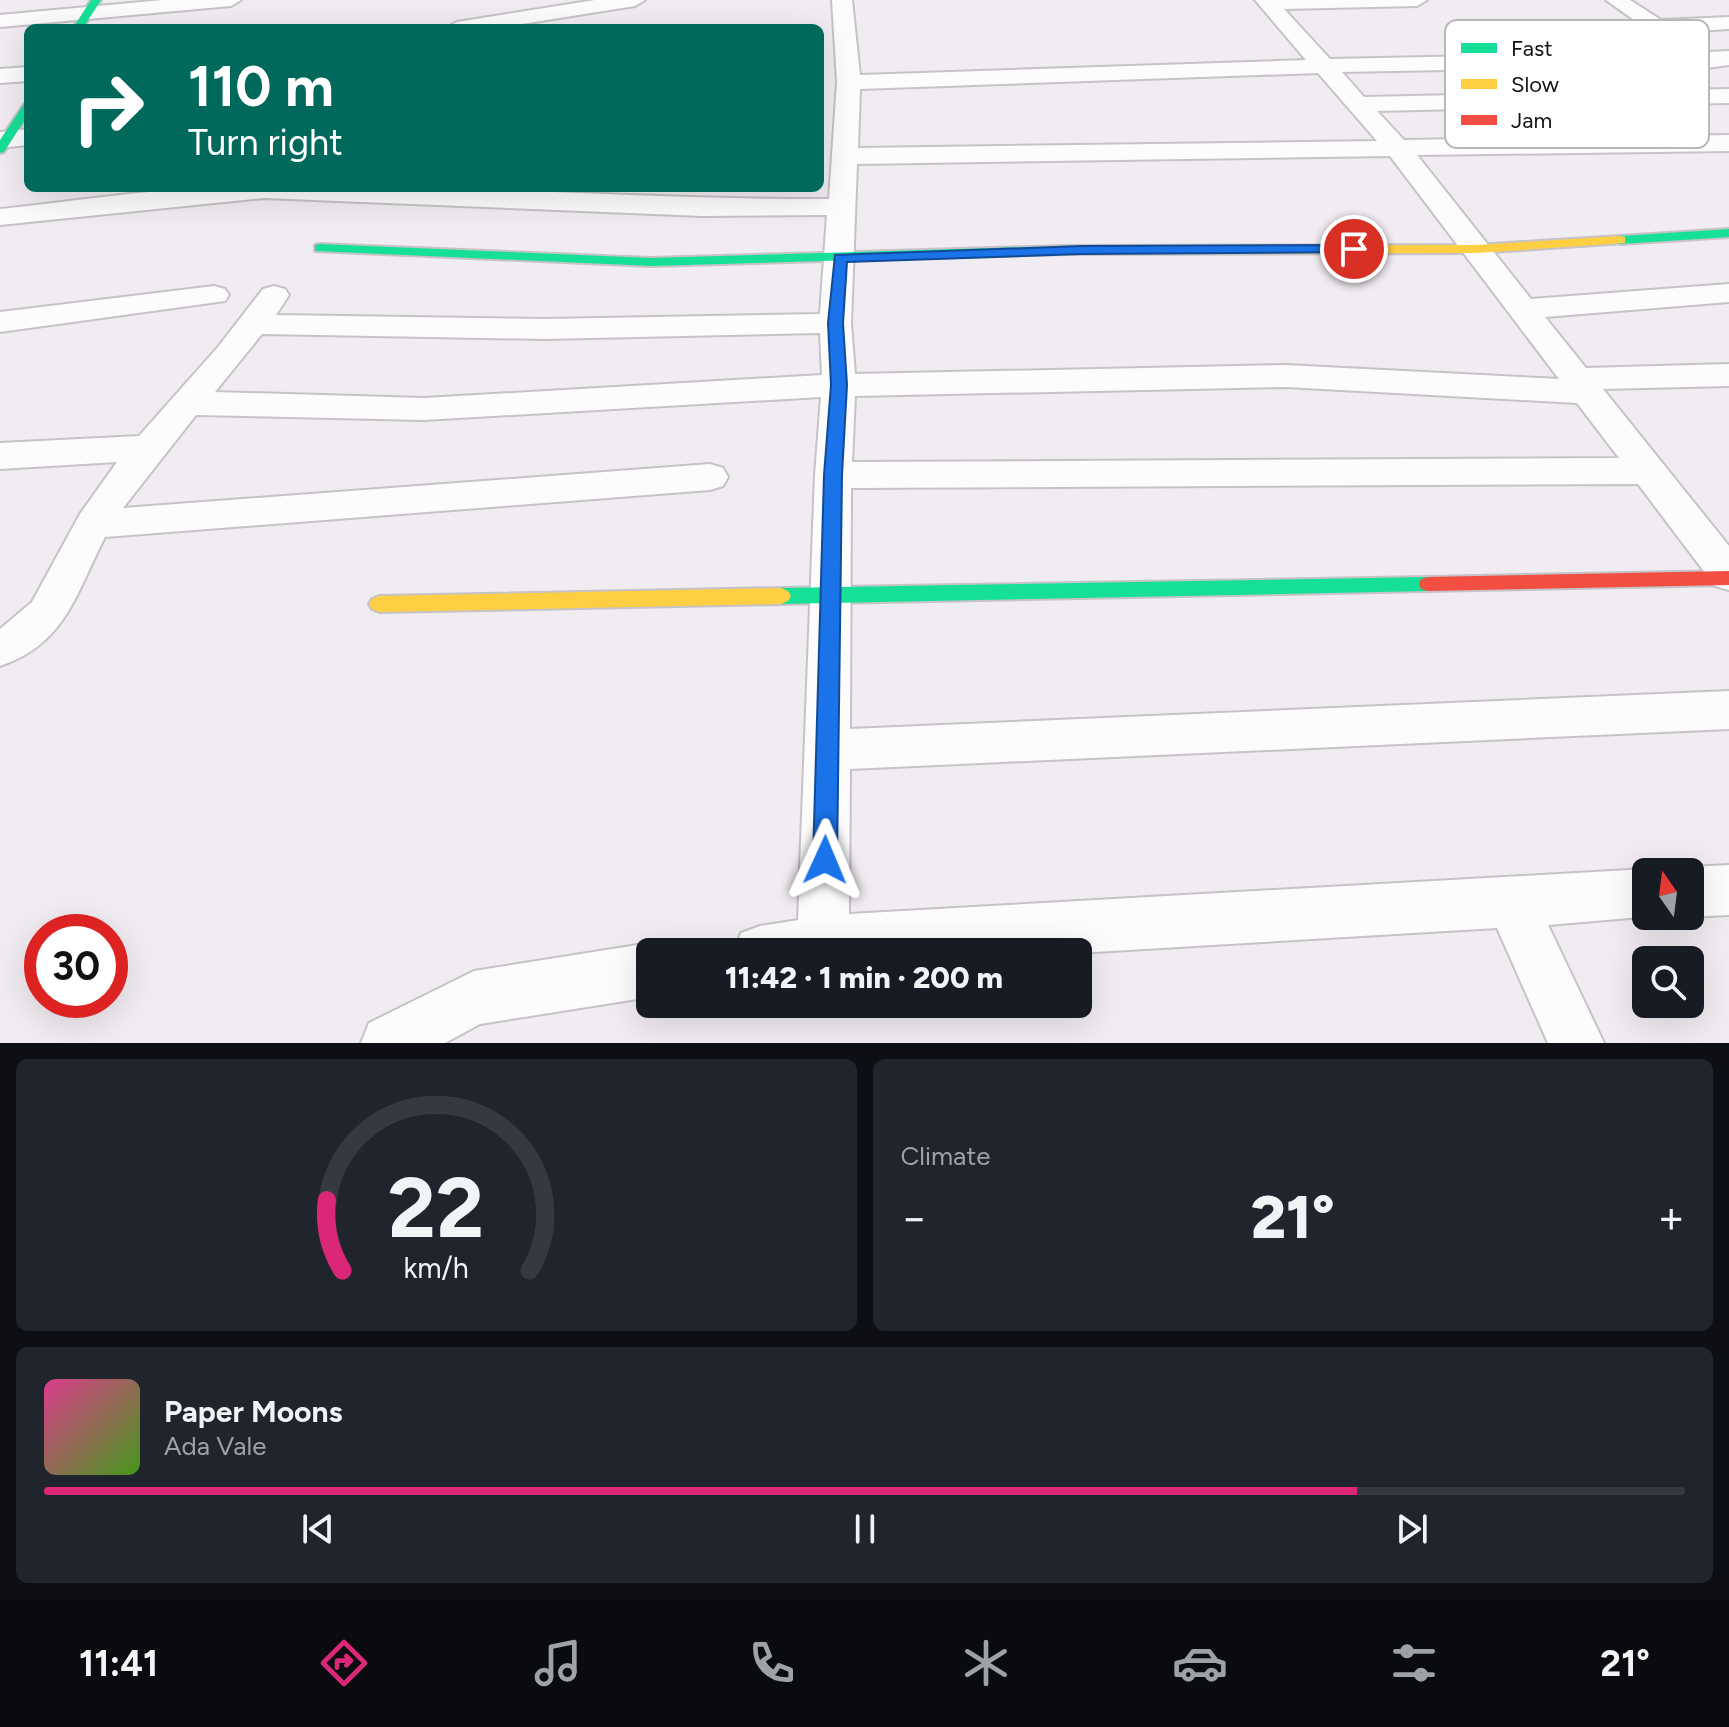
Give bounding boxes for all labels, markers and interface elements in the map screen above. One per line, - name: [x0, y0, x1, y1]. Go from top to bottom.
- legend: [1445, 20, 1709, 148]
- text: Fast: [1511, 35, 1553, 62]
- text: 110 m: [188, 53, 334, 120]
- icon: right: [56, 56, 160, 160]
- text: Slow: [1511, 71, 1560, 98]
- text: Jam: [1511, 107, 1552, 134]
- text: Turn right: [188, 121, 343, 164]
- pin: [1320, 215, 1388, 283]
- icon: arrive: [1332, 227, 1376, 271]
- position arrow: [783, 818, 867, 902]
- north arrow: [1632, 858, 1704, 930]
- map controls: [1632, 858, 1704, 1018]
- speed limit sign: 30: [24, 914, 128, 1018]
- button: search: [1632, 946, 1704, 1018]
- text: 11:42 · 1 min · 200 m: [725, 959, 1003, 996]
- text: Climate: [901, 1140, 990, 1172]
- text: 22: [388, 1158, 484, 1258]
- text: 21°: [1251, 1181, 1335, 1253]
- text: −: [901, 1191, 928, 1244]
- text: +: [1658, 1191, 1685, 1244]
- text: km/h: [404, 1251, 469, 1285]
- text: Paper Moons: [164, 1393, 343, 1430]
- text: Ada Vale: [164, 1430, 267, 1462]
- icon: previous: [296, 1507, 340, 1551]
- icon: pause: [843, 1507, 887, 1551]
- icon: next: [1390, 1507, 1434, 1551]
- icon: directions: [316, 1635, 372, 1691]
- icon: music: [530, 1635, 586, 1691]
- icon: phone: [744, 1635, 800, 1691]
- icon: climate: [958, 1635, 1014, 1691]
- icon: car: [1172, 1635, 1228, 1691]
- icon: filters: [1386, 1635, 1442, 1691]
- text: 11:41: [79, 1642, 158, 1685]
- text: 21°: [1600, 1642, 1650, 1685]

